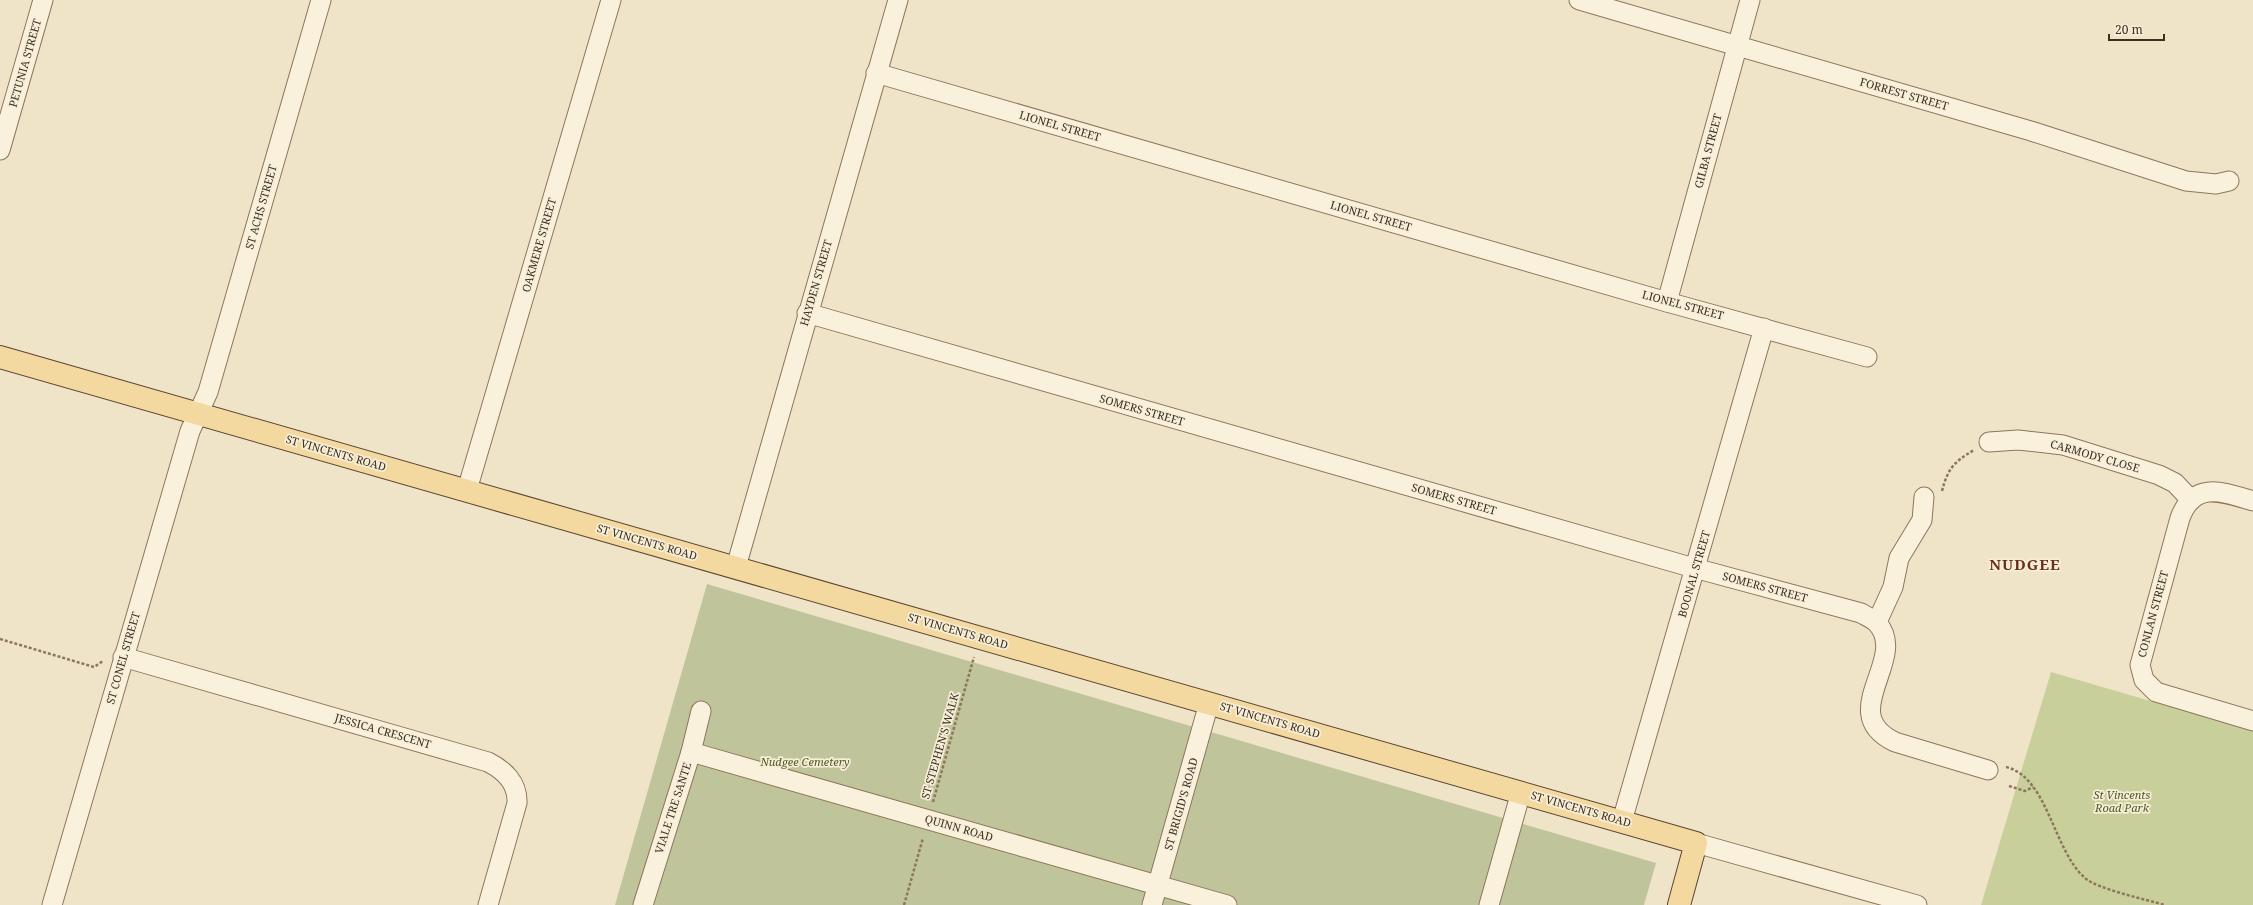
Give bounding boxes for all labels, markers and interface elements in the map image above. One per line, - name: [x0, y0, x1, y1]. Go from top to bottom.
- scale bar: [2109, 16, 2164, 42]
- street label: PETUNIA STREET: [5, 17, 44, 109]
- text: 20 m: [2115, 21, 2143, 38]
- street label: FORREST STREET: [1858, 74, 1950, 113]
- street label: LIONEL STREET: [1018, 107, 1103, 144]
- street label: GILBA STREET: [1690, 112, 1725, 190]
- street label: ST ACHS STREET: [241, 163, 280, 251]
- street label: OAKMERE STREET: [518, 196, 559, 294]
- street label: LIONEL STREET: [1329, 197, 1414, 234]
- street label: HAYDEN STREET: [796, 238, 835, 328]
- street label: LIONEL STREET: [1641, 286, 1726, 323]
- street label: SOMERS STREET: [1098, 390, 1187, 429]
- street label: ST VINCENTS ROAD: [284, 431, 388, 474]
- street label: CARMODY CLOSE: [2049, 436, 2142, 475]
- street label: SOMERS STREET: [1410, 479, 1499, 518]
- street label: ST VINCENTS ROAD: [595, 520, 699, 563]
- street label: BOONAL STREET: [1674, 529, 1713, 619]
- district label: NUDGEE: [1989, 554, 2061, 574]
- street label: SOMERS STREET: [1721, 568, 1810, 605]
- street label: CONLAN STREET: [2134, 569, 2171, 659]
- street label: ST VINCENTS ROAD: [906, 609, 1010, 652]
- street label: ST CONEL STREET: [102, 610, 143, 706]
- street label: ST STEPHEN'S WALK: [917, 691, 962, 801]
- street label: ST VINCENTS ROAD: [1218, 698, 1322, 741]
- street label: JESSICA CRESCENT: [332, 709, 433, 752]
- park label: Nudgee Cemetery: [759, 754, 850, 769]
- street label: ST BRIGID'S ROAD: [1160, 756, 1201, 852]
- street label: VIALE TRE SANTE: [651, 760, 694, 855]
- street label: ST VINCENTS ROAD: [1529, 787, 1633, 830]
- park label: St Vincents Road Park: [2094, 787, 2150, 815]
- street label: QUINN ROAD: [923, 811, 995, 844]

